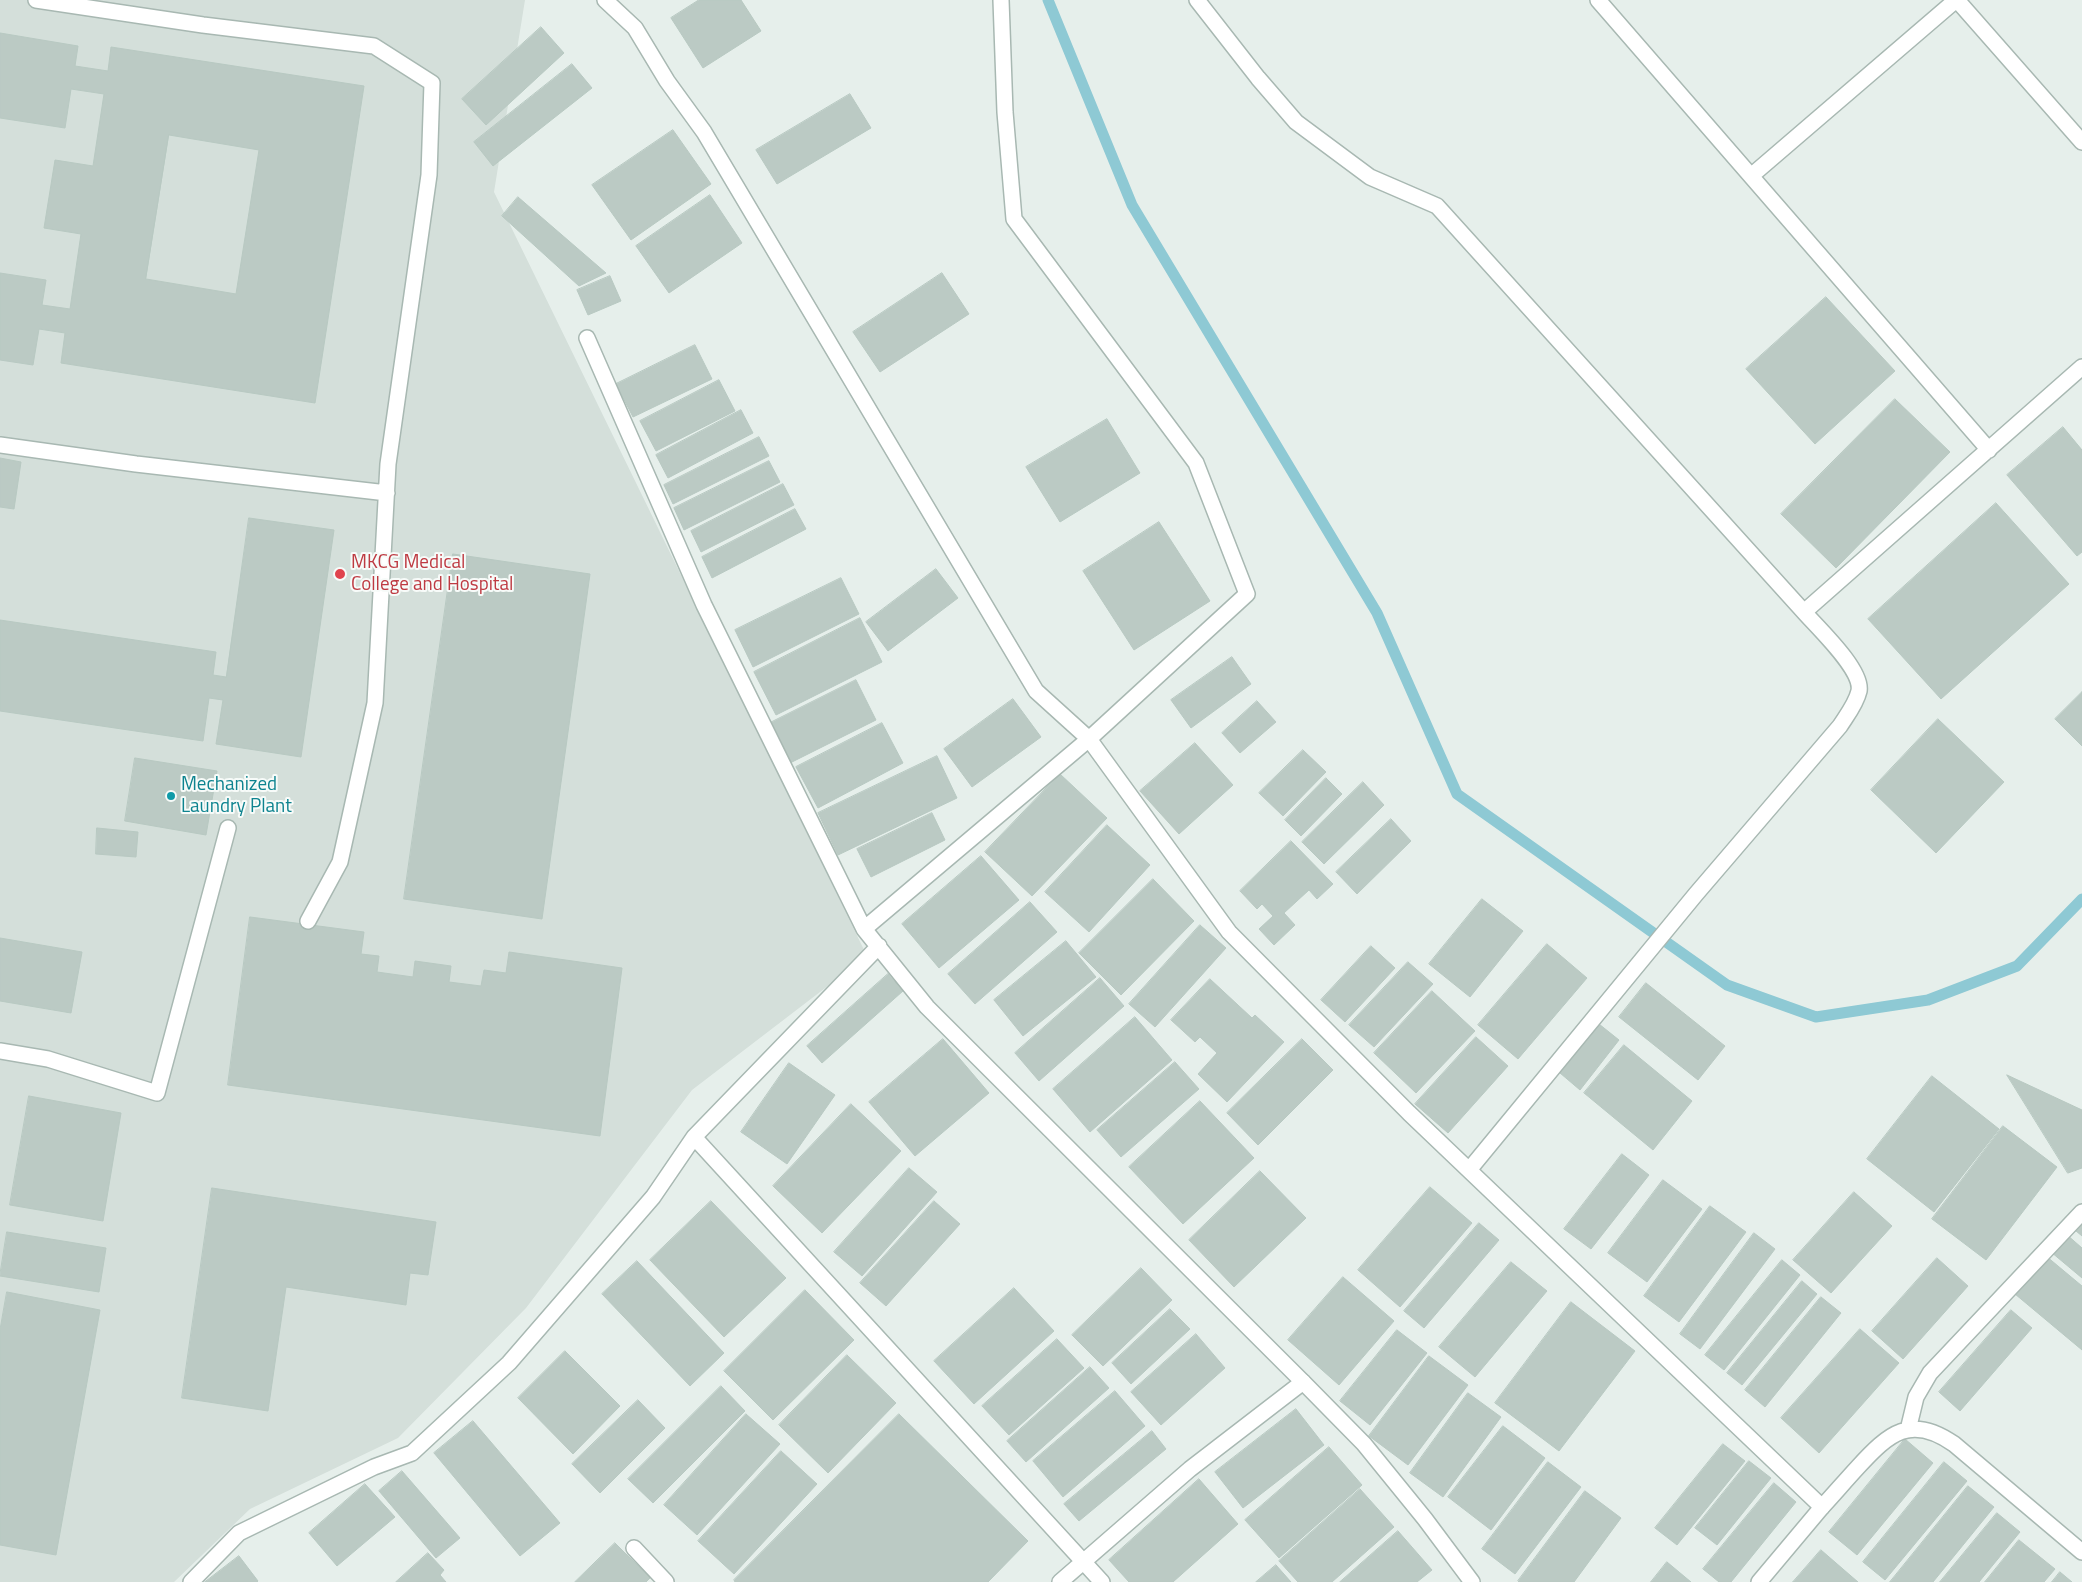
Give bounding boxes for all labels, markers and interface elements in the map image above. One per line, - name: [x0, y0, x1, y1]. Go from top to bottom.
- place label: MKCG Medical College and Hospital: [351, 552, 513, 596]
- marker: MKCG Medical College and Hospital: [333, 567, 347, 581]
- place label: Mechanized Laundry Plant: [181, 774, 292, 818]
- marker: Mechanized Laundry Plant: [165, 790, 177, 802]

